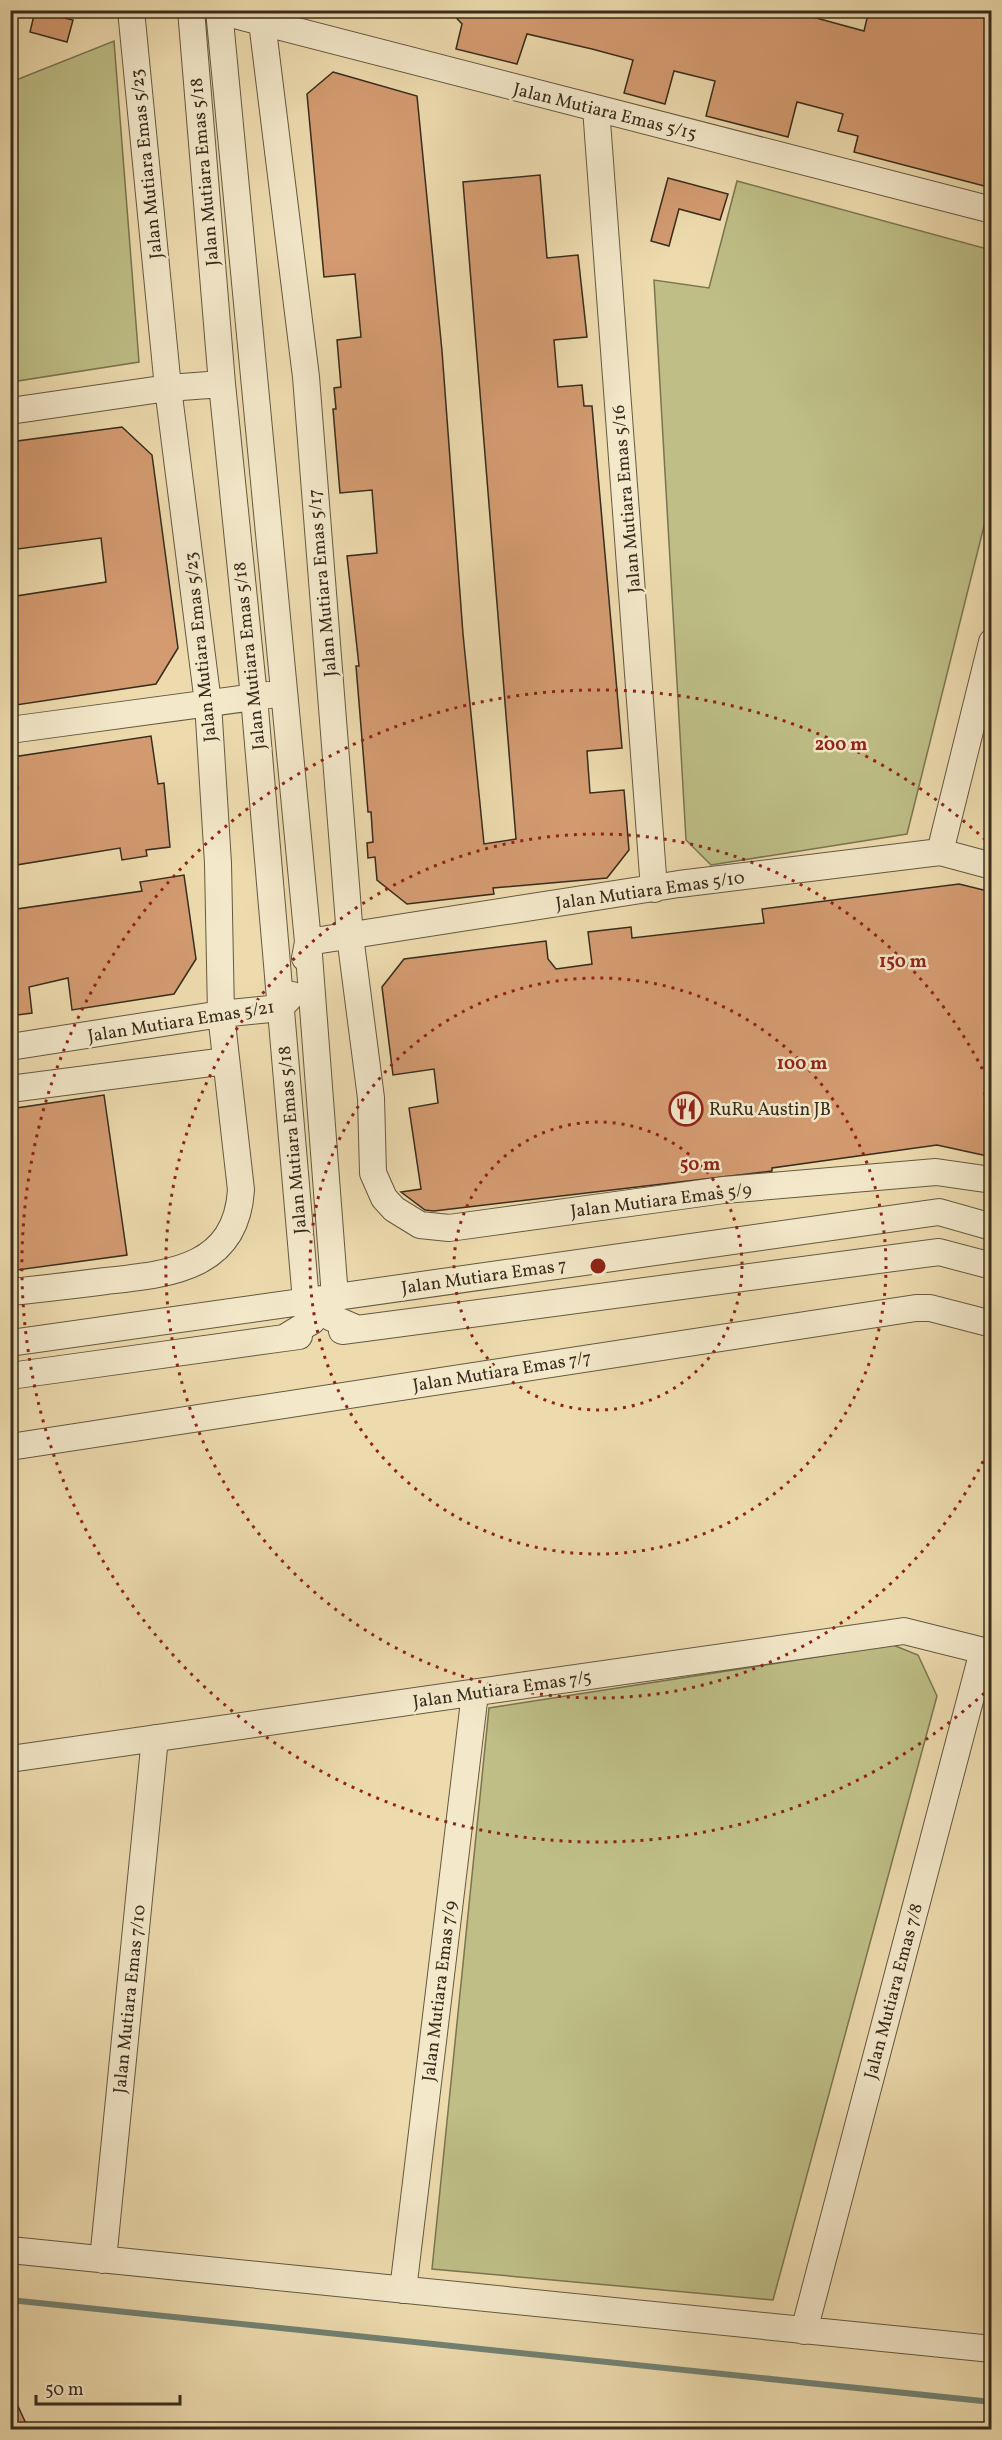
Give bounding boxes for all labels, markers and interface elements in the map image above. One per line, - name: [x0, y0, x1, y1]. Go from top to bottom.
- street label: Jalan Mutiara Emas 5/23: [125, 68, 170, 260]
- street label: Jalan Mutiara Emas 5/18: [185, 77, 226, 267]
- street label: Jalan Mutiara Emas 5/15: [510, 78, 699, 147]
- street label: Jalan Mutiara Emas 5/16: [607, 404, 648, 594]
- street label: Jalan Mutiara Emas 5/17: [303, 488, 344, 678]
- street label: Jalan Mutiara Emas 5/23: [179, 551, 224, 743]
- street label: Jalan Mutiara Emas 5/18: [228, 561, 273, 751]
- text: 200 m: [815, 733, 867, 758]
- street label: Jalan Mutiara Emas 5/10: [554, 866, 746, 917]
- text: 150 m: [879, 950, 927, 975]
- street label: Jalan Mutiara Emas 5/21: [86, 995, 276, 1050]
- street label: Jalan Mutiara Emas 5/18: [273, 1045, 314, 1235]
- text: 100 m: [777, 1052, 827, 1077]
- restaurant icon: RuRu Austin JB: [668, 1091, 704, 1127]
- place label: RuRu Austin JB: [709, 1098, 831, 1123]
- text: 50 m: [680, 1153, 720, 1178]
- street label: Jalan Mutiara Emas 5/9: [569, 1178, 753, 1225]
- street label: Jalan Mutiara Emas 7: [400, 1254, 568, 1301]
- centre of rings: [588, 1256, 608, 1276]
- street label: Jalan Mutiara Emas 7/7: [411, 1346, 593, 1399]
- street label: Jalan Mutiara Emas 7/5: [411, 1666, 593, 1715]
- street label: Jalan Mutiara Emas 7/9: [417, 1899, 464, 2083]
- street label: Jalan Mutiara Emas 7/8: [859, 1901, 930, 2082]
- street label: Jalan Mutiara Emas 7/10: [108, 1903, 153, 2095]
- scale bar: [36, 2368, 180, 2406]
- text: 50 m: [45, 2378, 84, 2403]

